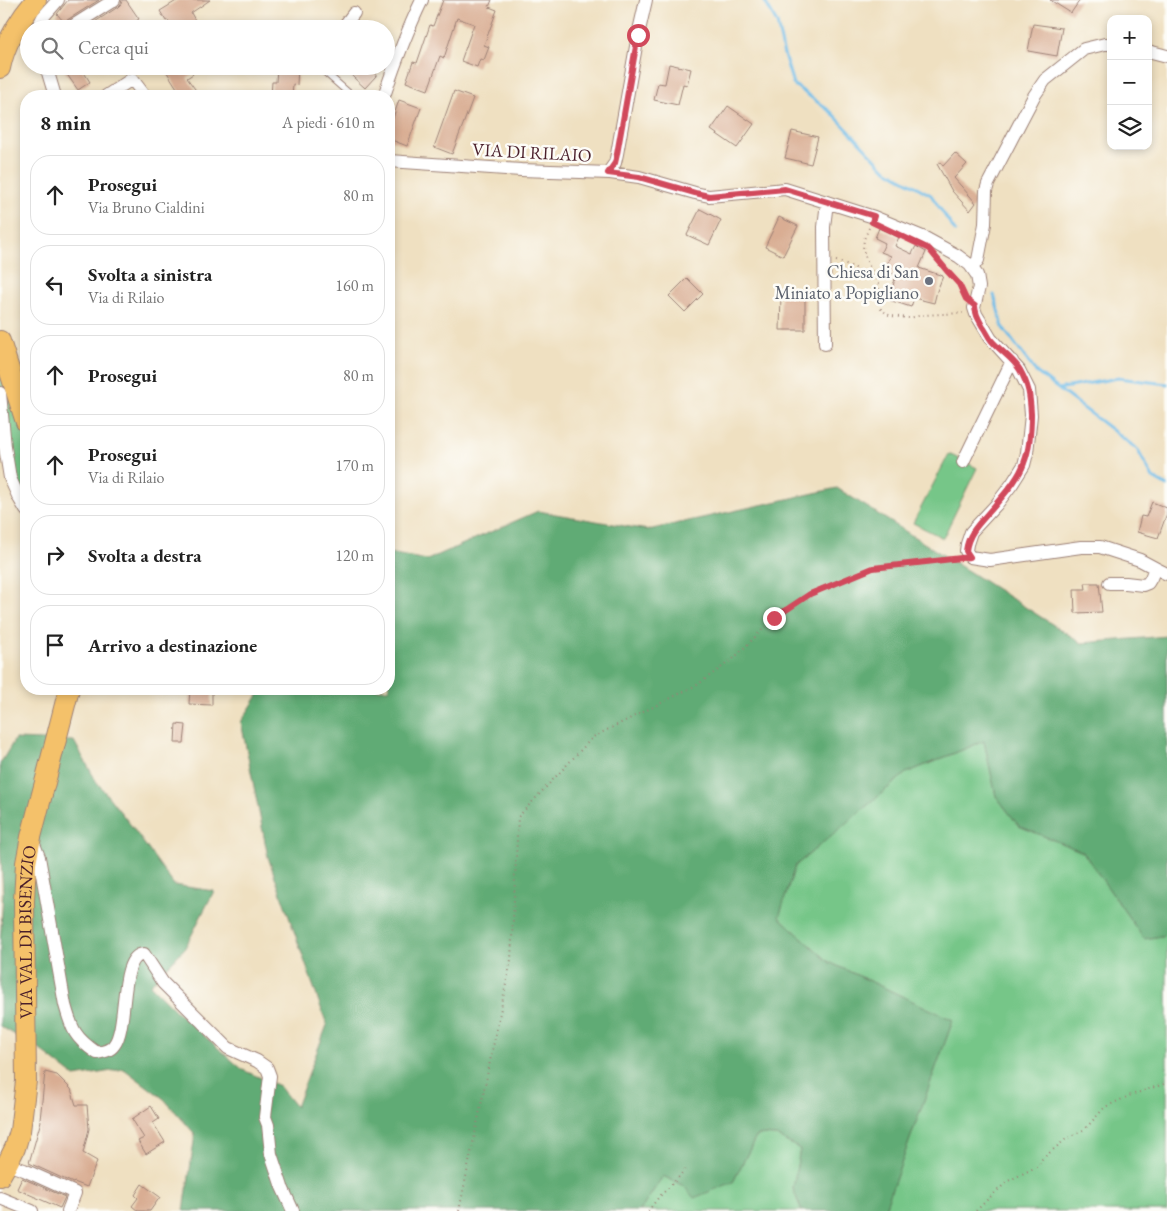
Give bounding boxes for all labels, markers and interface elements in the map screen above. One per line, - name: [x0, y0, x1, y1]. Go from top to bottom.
- map controls: [1107, 15, 1152, 150]
- button: +: [1107, 15, 1152, 60]
- search box: [20, 20, 395, 75]
- route start: [627, 24, 650, 47]
- icon: search: [38, 34, 66, 62]
- text: Cerca qui: [78, 35, 149, 60]
- button: −: [1107, 60, 1152, 105]
- button: layers: [1107, 105, 1152, 150]
- text: 8 min: [40, 109, 91, 136]
- text: A piedi · 610 m: [282, 112, 375, 133]
- street label: VIA DI RILAIO: [472, 137, 592, 167]
- text: Prosegui: [88, 172, 157, 197]
- icon: ahead: [41, 181, 69, 209]
- text: 80 m: [343, 185, 374, 206]
- text: Via Bruno Cialdini: [88, 197, 205, 218]
- place label: Chiesa di San Miniato a Popigliano: [774, 260, 919, 304]
- text: Svolta a sinistra: [88, 262, 212, 287]
- icon: left: [41, 271, 69, 299]
- text: 160 m: [335, 275, 374, 296]
- marker: Chiesa di San Miniato a Popigliano: [923, 275, 935, 287]
- text: Via di Rilaio: [88, 287, 165, 308]
- icon: ahead: [41, 361, 69, 389]
- text: Prosegui: [88, 363, 157, 388]
- text: 80 m: [343, 365, 374, 386]
- text: Prosegui: [88, 442, 157, 467]
- icon: ahead: [41, 451, 69, 479]
- text: 170 m: [335, 455, 374, 476]
- text: Via di Rilaio: [88, 467, 165, 488]
- icon: right: [41, 541, 69, 569]
- text: Svolta a destra: [88, 543, 202, 568]
- text: 120 m: [335, 545, 374, 566]
- route end: [763, 607, 786, 630]
- icon: arrive: [41, 631, 69, 659]
- text: Arrivo a destinazione: [88, 633, 257, 658]
- street label: VIA VAL DI BISENZIO: [12, 843, 41, 1019]

